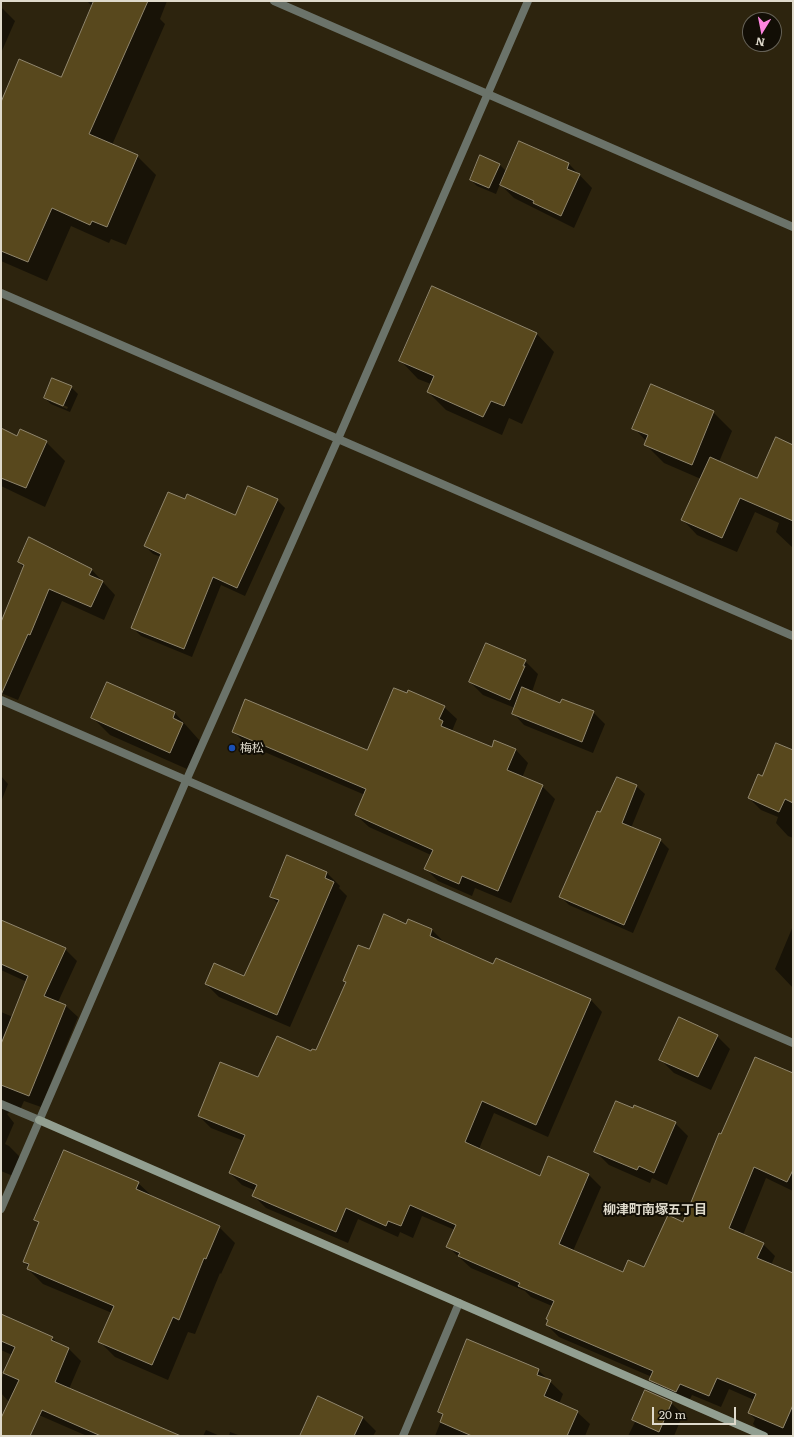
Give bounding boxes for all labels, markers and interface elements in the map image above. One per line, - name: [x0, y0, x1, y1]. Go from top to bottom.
- north arrow: [742, 12, 782, 52]
- text: N: [754, 34, 766, 52]
- place label: 梅松: [240, 741, 264, 755]
- marker: 梅松: [227, 743, 237, 753]
- district label: 柳津町南塚五丁目: [603, 1202, 707, 1218]
- scale bar: [654, 1399, 738, 1425]
- text: 20 m: [659, 1405, 686, 1423]

